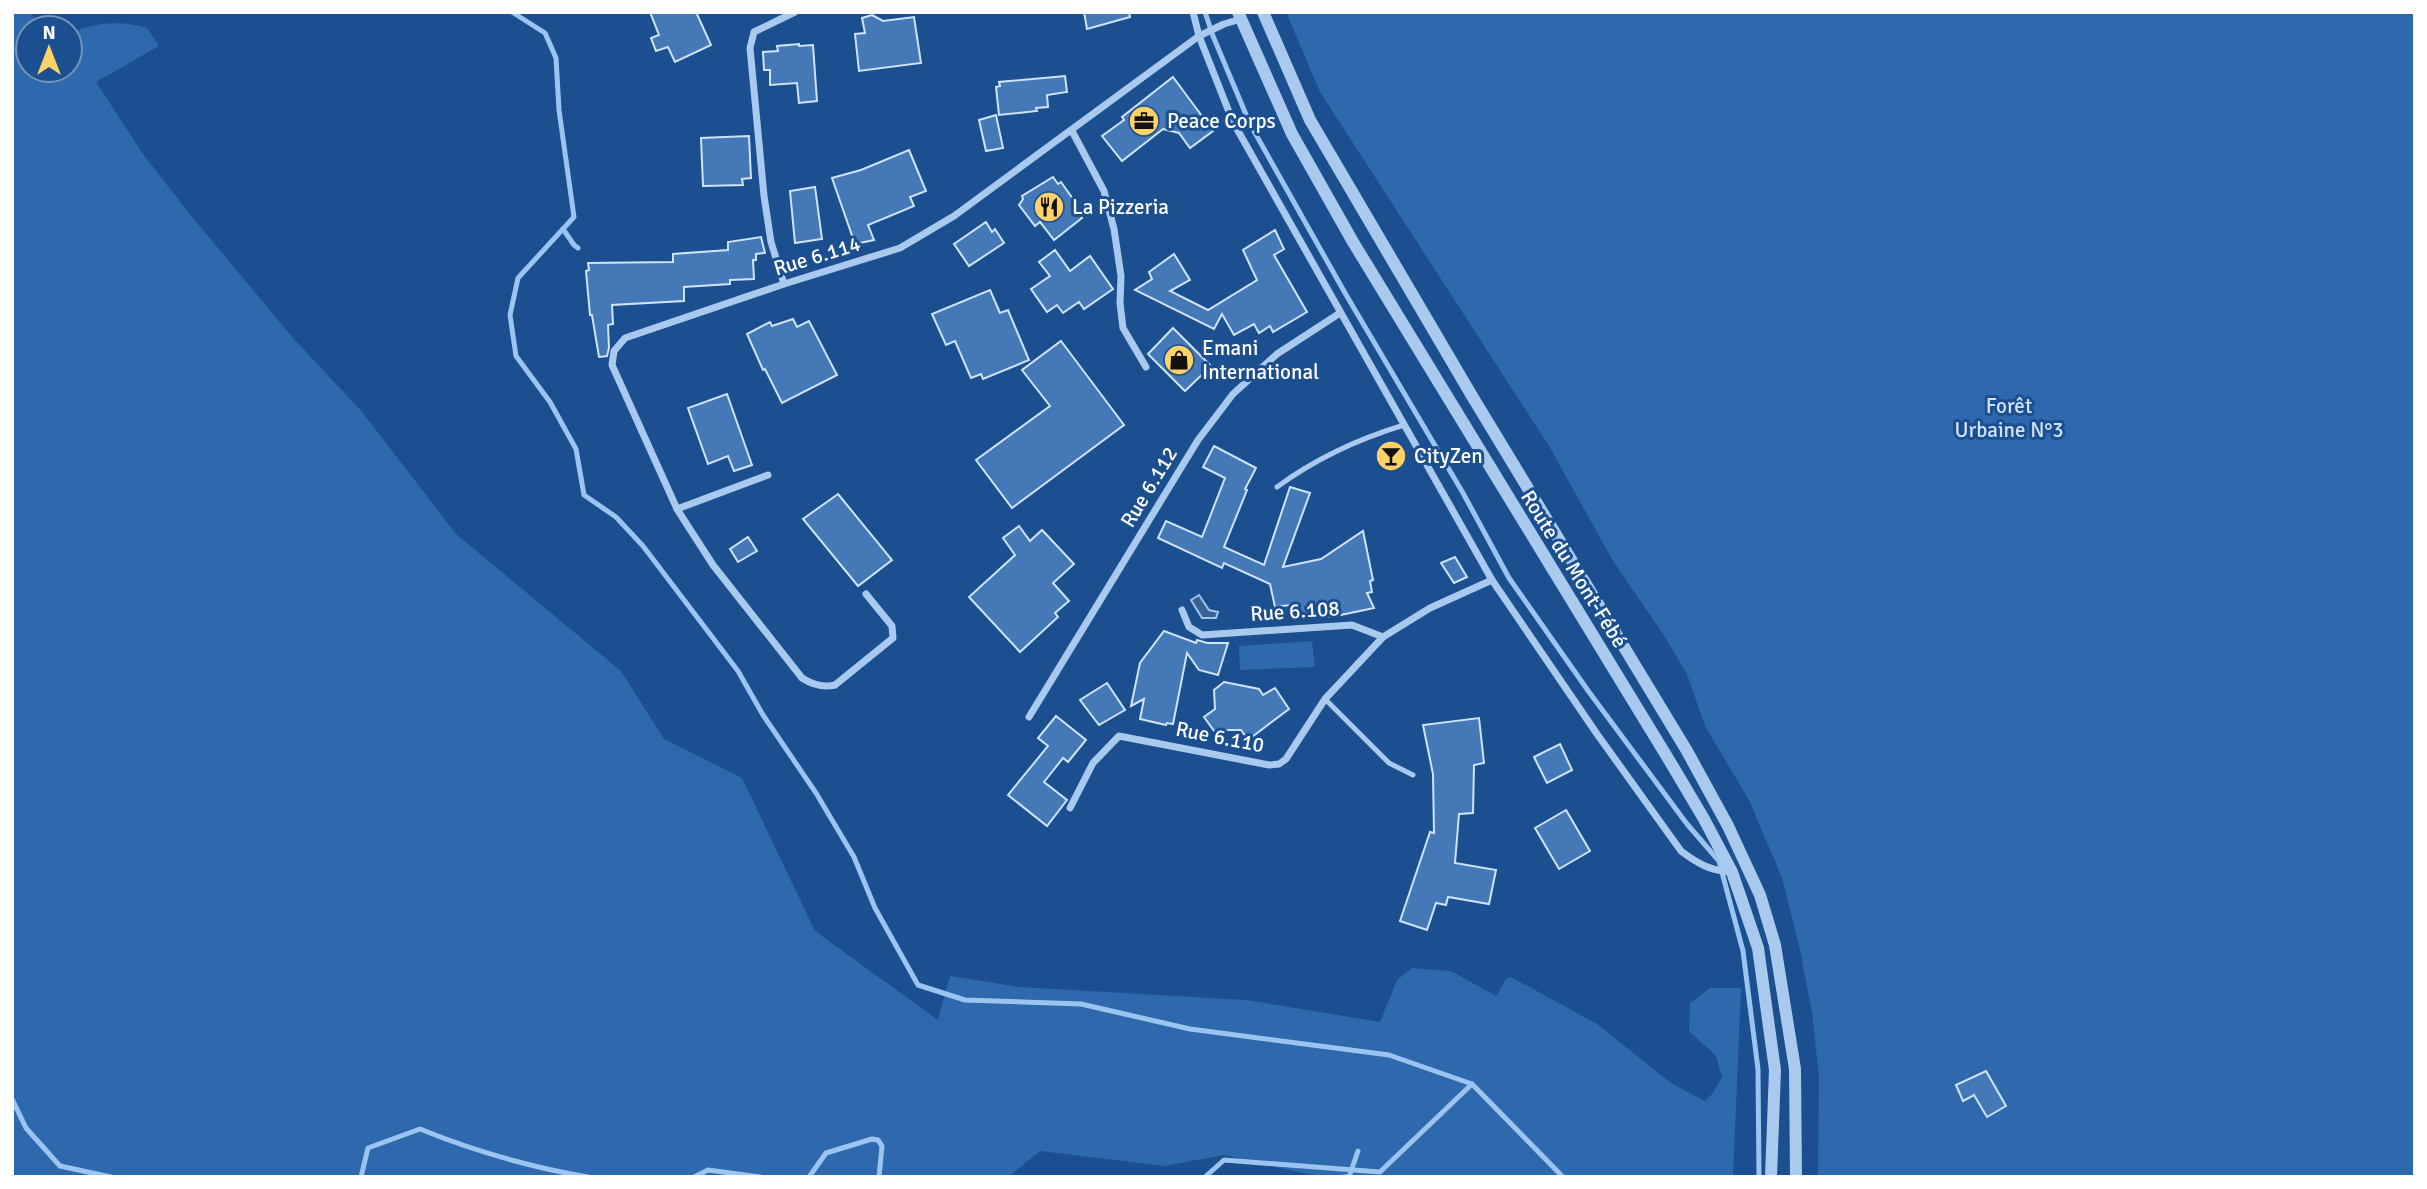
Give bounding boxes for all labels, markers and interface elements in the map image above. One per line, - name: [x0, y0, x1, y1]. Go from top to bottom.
- north arrow: [14, 14, 84, 84]
- text: N: [42, 21, 56, 45]
- office icon: Peace Corps: [1127, 104, 1161, 138]
- place label: Peace Corps: [1167, 108, 1276, 134]
- restaurant icon: La Pizzeria: [1032, 190, 1066, 224]
- place label: La Pizzeria: [1072, 194, 1169, 220]
- street label: Rue 6.114: [770, 230, 864, 282]
- place label: Emani International: [1202, 335, 1319, 385]
- shop icon: Emani International: [1162, 343, 1196, 377]
- park label: Forêt Urbaine N°3: [1954, 393, 2064, 443]
- bar icon: CityZen: [1374, 439, 1408, 473]
- street label: Rue 6.112: [1115, 442, 1183, 532]
- place label: CityZen: [1414, 443, 1483, 469]
- street label: Route du Mont-Fébé: [1515, 485, 1633, 653]
- street label: Rue 6.108: [1249, 595, 1341, 627]
- street label: Rue 6.110: [1174, 716, 1266, 758]

